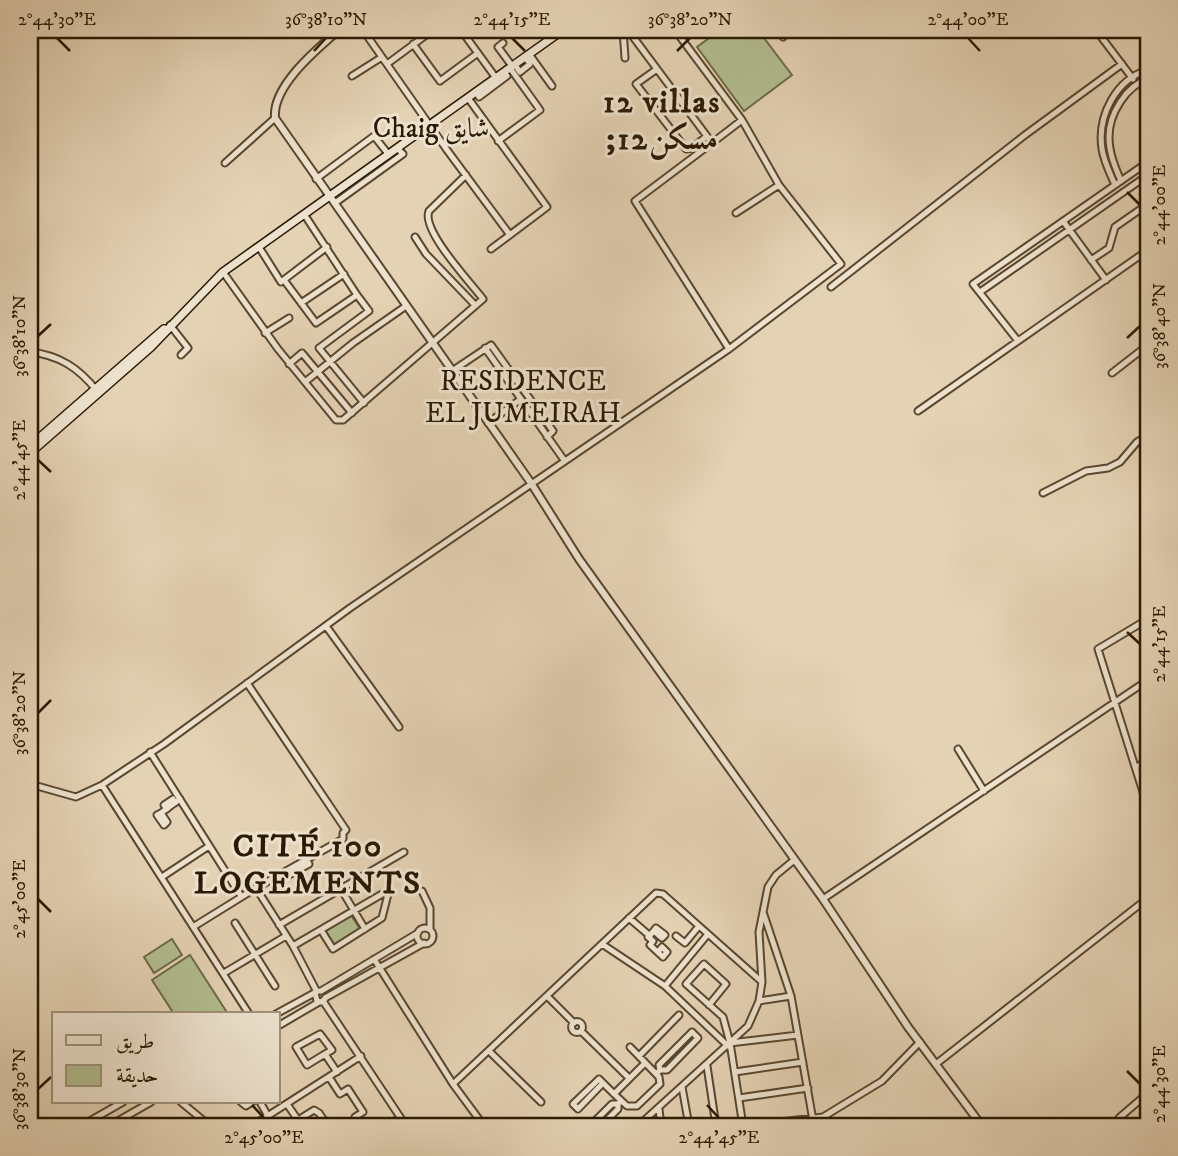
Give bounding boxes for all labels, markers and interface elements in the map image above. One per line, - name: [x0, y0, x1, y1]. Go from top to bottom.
- text: 2°44'30"E: [18, 9, 96, 31]
- text: 36°38'10"N: [285, 9, 367, 31]
- text: 2°44'15"E: [473, 9, 551, 31]
- text: 36°38'20"N: [648, 9, 732, 31]
- text: 2°44'00"E: [928, 9, 1009, 31]
- district label: 12 villas ;12مسكن: [603, 83, 721, 160]
- district label: Chaig شايق: [373, 111, 489, 146]
- text: 2°44'00"E: [1149, 164, 1171, 245]
- text: 36°38'40"N: [1149, 283, 1171, 369]
- text: 36°38'10"N: [9, 295, 31, 377]
- district label: RESIDENCE EL JUMEIRAH: [425, 364, 621, 431]
- text: 2°44'45"E: [9, 419, 31, 500]
- text: 2°44'15"E: [1149, 605, 1171, 683]
- text: 36°38'20"N: [9, 671, 31, 755]
- district label: CITÉ 100 LOGEMENTS: [194, 827, 422, 904]
- text: 2°45'00"E: [9, 859, 31, 939]
- legend: [52, 1012, 280, 1104]
- text: طريق: [116, 1029, 154, 1055]
- text: 2°44'30"E: [1149, 1045, 1171, 1123]
- text: 36°38'30"N: [9, 1048, 31, 1130]
- text: حديقة: [116, 1063, 159, 1089]
- text: 2°45'00"E: [224, 1127, 304, 1149]
- text: 2°44'45"E: [679, 1127, 760, 1149]

